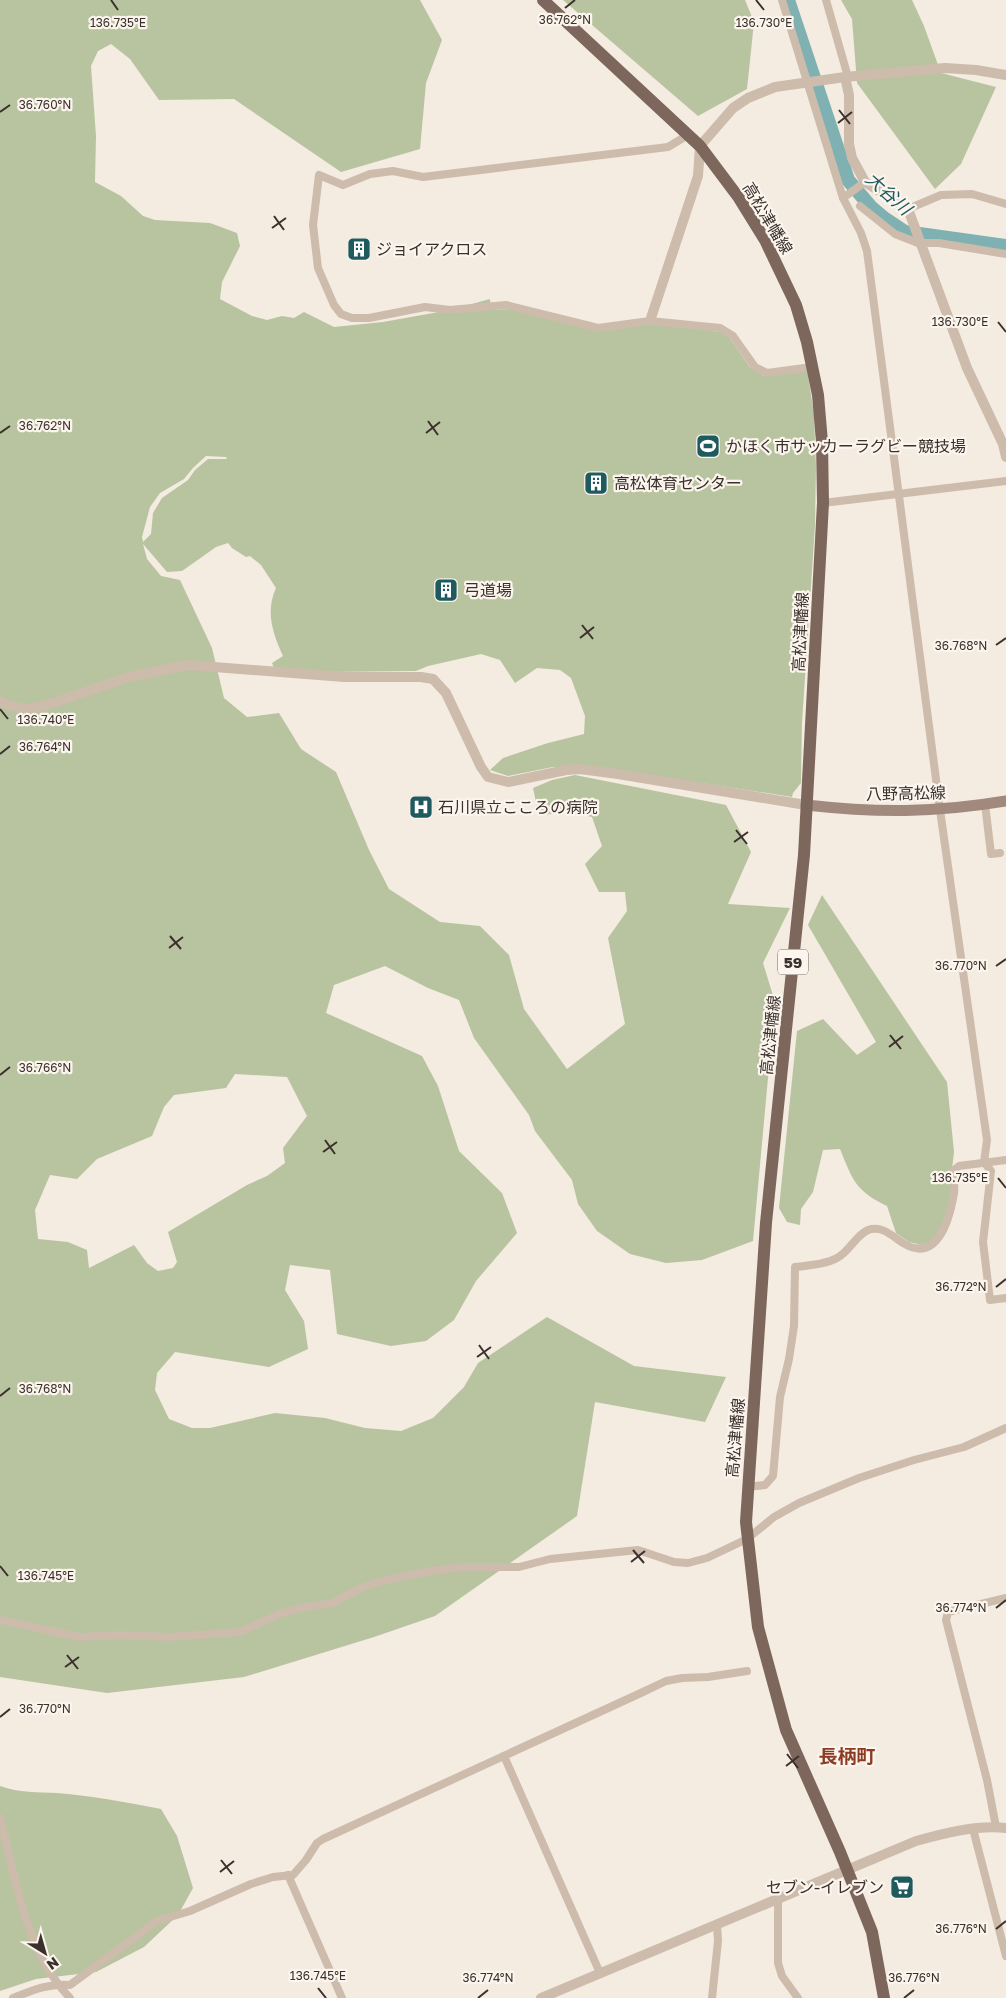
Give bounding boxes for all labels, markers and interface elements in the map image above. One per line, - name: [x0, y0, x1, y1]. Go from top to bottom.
- text: 36.762°N: [539, 12, 591, 27]
- text: 136.735°E: [90, 15, 146, 30]
- text: 136.730°E: [736, 15, 792, 30]
- text: 36.760°N: [19, 97, 71, 112]
- water label: 大谷川: [862, 167, 918, 221]
- street label: 高松津幡線: [739, 179, 797, 257]
- building icon: ジョイアクロス: [346, 236, 372, 262]
- place label: ジョイアクロス: [376, 239, 487, 259]
- text: 136.730°E: [932, 314, 988, 329]
- text: 36.762°N: [19, 418, 71, 433]
- sports icon: かほく市サッカーラグビー競技場: [695, 433, 721, 459]
- place label: かほく市サッカーラグビー競技場: [726, 436, 966, 456]
- building icon: 高松体育センター: [583, 470, 609, 496]
- place label: 高松体育センター: [614, 473, 742, 493]
- building icon: 弓道場: [433, 577, 459, 603]
- place label: 弓道場: [464, 580, 512, 600]
- street label: 高松津幡線: [788, 592, 812, 672]
- text: 36.768°N: [935, 638, 987, 653]
- text: 136.740°E: [18, 712, 74, 727]
- text: 36.764°N: [19, 739, 71, 754]
- street label: 八野高松線: [866, 782, 946, 804]
- hospital icon: 石川県立こころの病院: [408, 794, 434, 820]
- place label: 石川県立こころの病院: [438, 797, 598, 817]
- road number: 59: [778, 950, 808, 974]
- text: 36.770°N: [935, 958, 987, 973]
- street label: 高松津幡線: [756, 994, 784, 1076]
- text: 36.766°N: [19, 1060, 71, 1075]
- text: 136.735°E: [932, 1170, 988, 1185]
- text: 36.772°N: [935, 1279, 987, 1294]
- text: 36.768°N: [19, 1381, 71, 1396]
- street label: 高松津幡線: [722, 1397, 748, 1479]
- text: 136.745°E: [18, 1568, 74, 1583]
- text: 36.774°N: [935, 1600, 987, 1615]
- text: 36.770°N: [19, 1701, 71, 1716]
- district label: 長柄町: [818, 1744, 876, 1767]
- supermarket icon: セブン-イレブン: [889, 1874, 915, 1900]
- place label: セブン-イレブン: [766, 1877, 884, 1897]
- text: 36.776°N: [935, 1921, 987, 1936]
- north arrow: [20, 1928, 70, 1978]
- text: N: [44, 1954, 62, 1974]
- text: 136.745°E: [290, 1968, 346, 1983]
- text: 36.774°N: [462, 1970, 514, 1985]
- text: 36.776°N: [888, 1970, 940, 1985]

